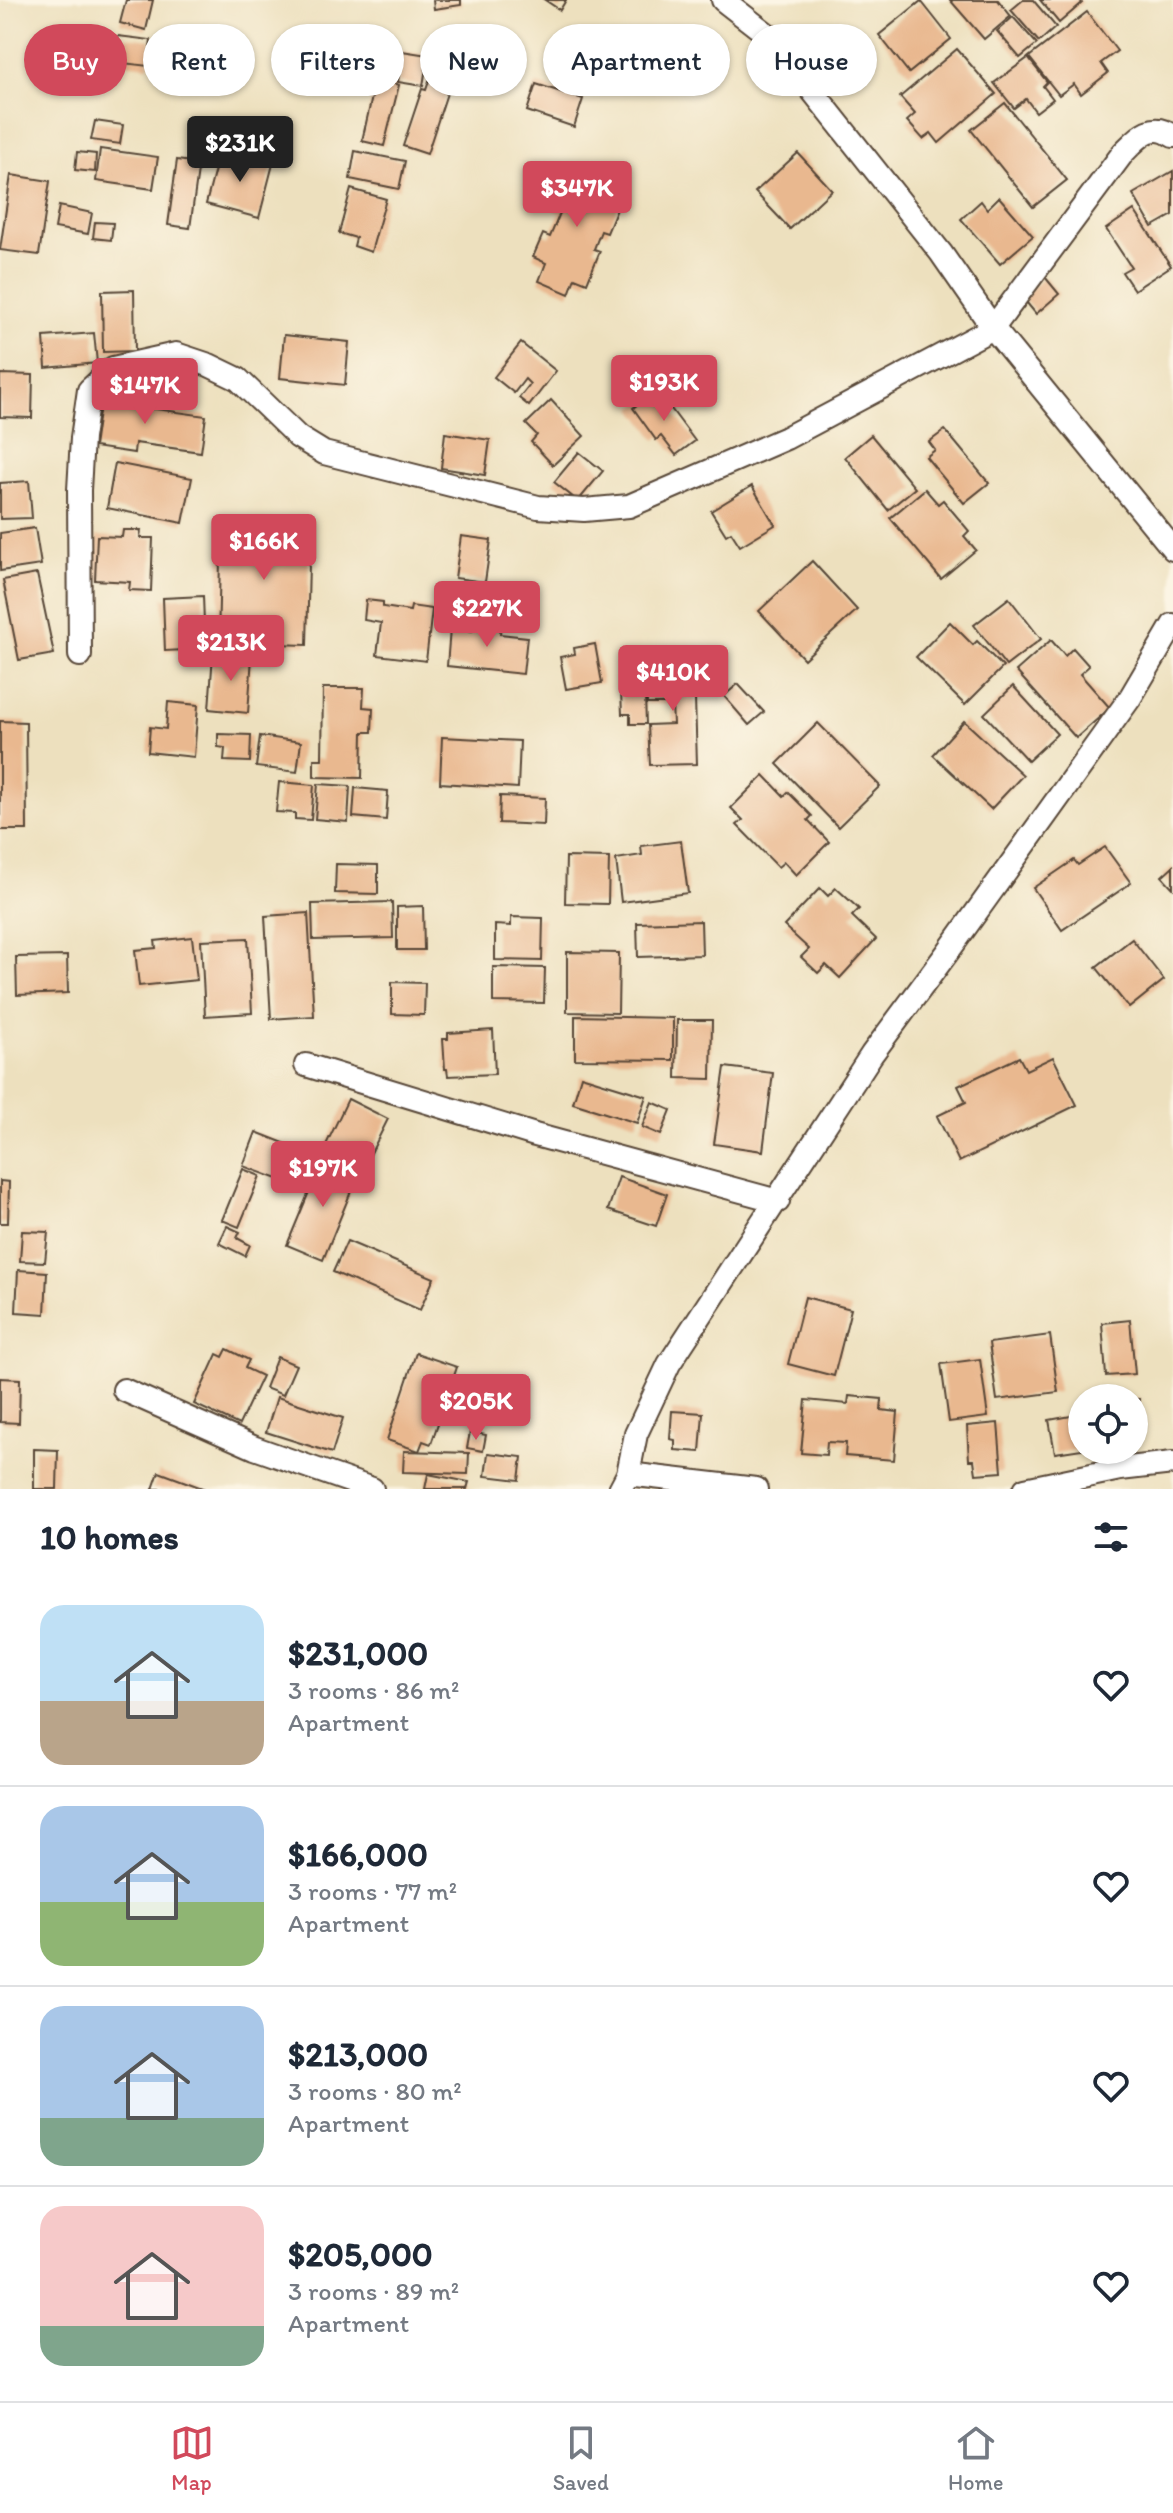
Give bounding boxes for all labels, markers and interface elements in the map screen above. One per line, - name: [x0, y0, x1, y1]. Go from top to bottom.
- chip: Buy: [24, 24, 127, 96]
- chip: Rent: [143, 24, 255, 96]
- chip: Filters: [271, 24, 404, 96]
- chip: New: [420, 24, 527, 96]
- chip: Apartment: [543, 24, 730, 96]
- chip: House: [746, 24, 877, 96]
- pin: $231K: [184, 116, 296, 184]
- text: $231K: [205, 126, 275, 158]
- pin: $347K: [521, 161, 633, 229]
- text: $347K: [541, 171, 613, 203]
- pin: $193K: [608, 355, 720, 423]
- pin: $147K: [89, 358, 201, 426]
- text: $193K: [629, 365, 699, 397]
- text: $147K: [110, 368, 180, 400]
- pin: $166K: [208, 514, 320, 582]
- text: $166K: [229, 524, 299, 556]
- pin: $227K: [431, 581, 543, 649]
- text: $227K: [452, 591, 522, 623]
- pin: $213K: [175, 615, 287, 683]
- text: $213K: [196, 625, 266, 657]
- pin: $410K: [617, 645, 729, 713]
- text: $410K: [636, 655, 710, 687]
- pin: $197K: [267, 1141, 379, 1209]
- text: $197K: [289, 1151, 357, 1183]
- pin: $205K: [420, 1374, 532, 1442]
- text: $205K: [439, 1384, 513, 1416]
- map controls: [1068, 1384, 1148, 1464]
- button: locate: [1068, 1384, 1148, 1464]
- icon: filters: [1089, 1515, 1133, 1559]
- text: 10 homes: [40, 1517, 179, 1558]
- text: $231,000: [288, 1633, 428, 1674]
- icon: home: [104, 1637, 200, 1733]
- icon: heart: [1089, 1663, 1133, 1707]
- text: 3 rooms · 86 m²: [288, 1674, 459, 1706]
- text: Apartment: [288, 1706, 409, 1738]
- text: $166,000: [288, 1834, 428, 1875]
- icon: home: [104, 1838, 200, 1934]
- icon: heart: [1089, 1864, 1133, 1908]
- text: 3 rooms · 77 m²: [288, 1875, 457, 1907]
- text: Apartment: [288, 1907, 409, 1939]
- text: $213,000: [288, 2034, 428, 2075]
- icon: home: [104, 2038, 200, 2134]
- icon: heart: [1089, 2064, 1133, 2108]
- text: 3 rooms · 80 m²: [288, 2075, 462, 2107]
- text: Apartment: [288, 2107, 409, 2139]
- text: $205,000: [288, 2234, 433, 2275]
- icon: home: [104, 2238, 200, 2334]
- icon: heart: [1089, 2264, 1133, 2308]
- text: 3 rooms · 89 m²: [288, 2275, 459, 2307]
- text: Apartment: [288, 2307, 409, 2339]
- tab: Map: [170, 2421, 214, 2496]
- tab: Saved: [553, 2421, 609, 2496]
- tab: Home: [948, 2421, 1003, 2496]

